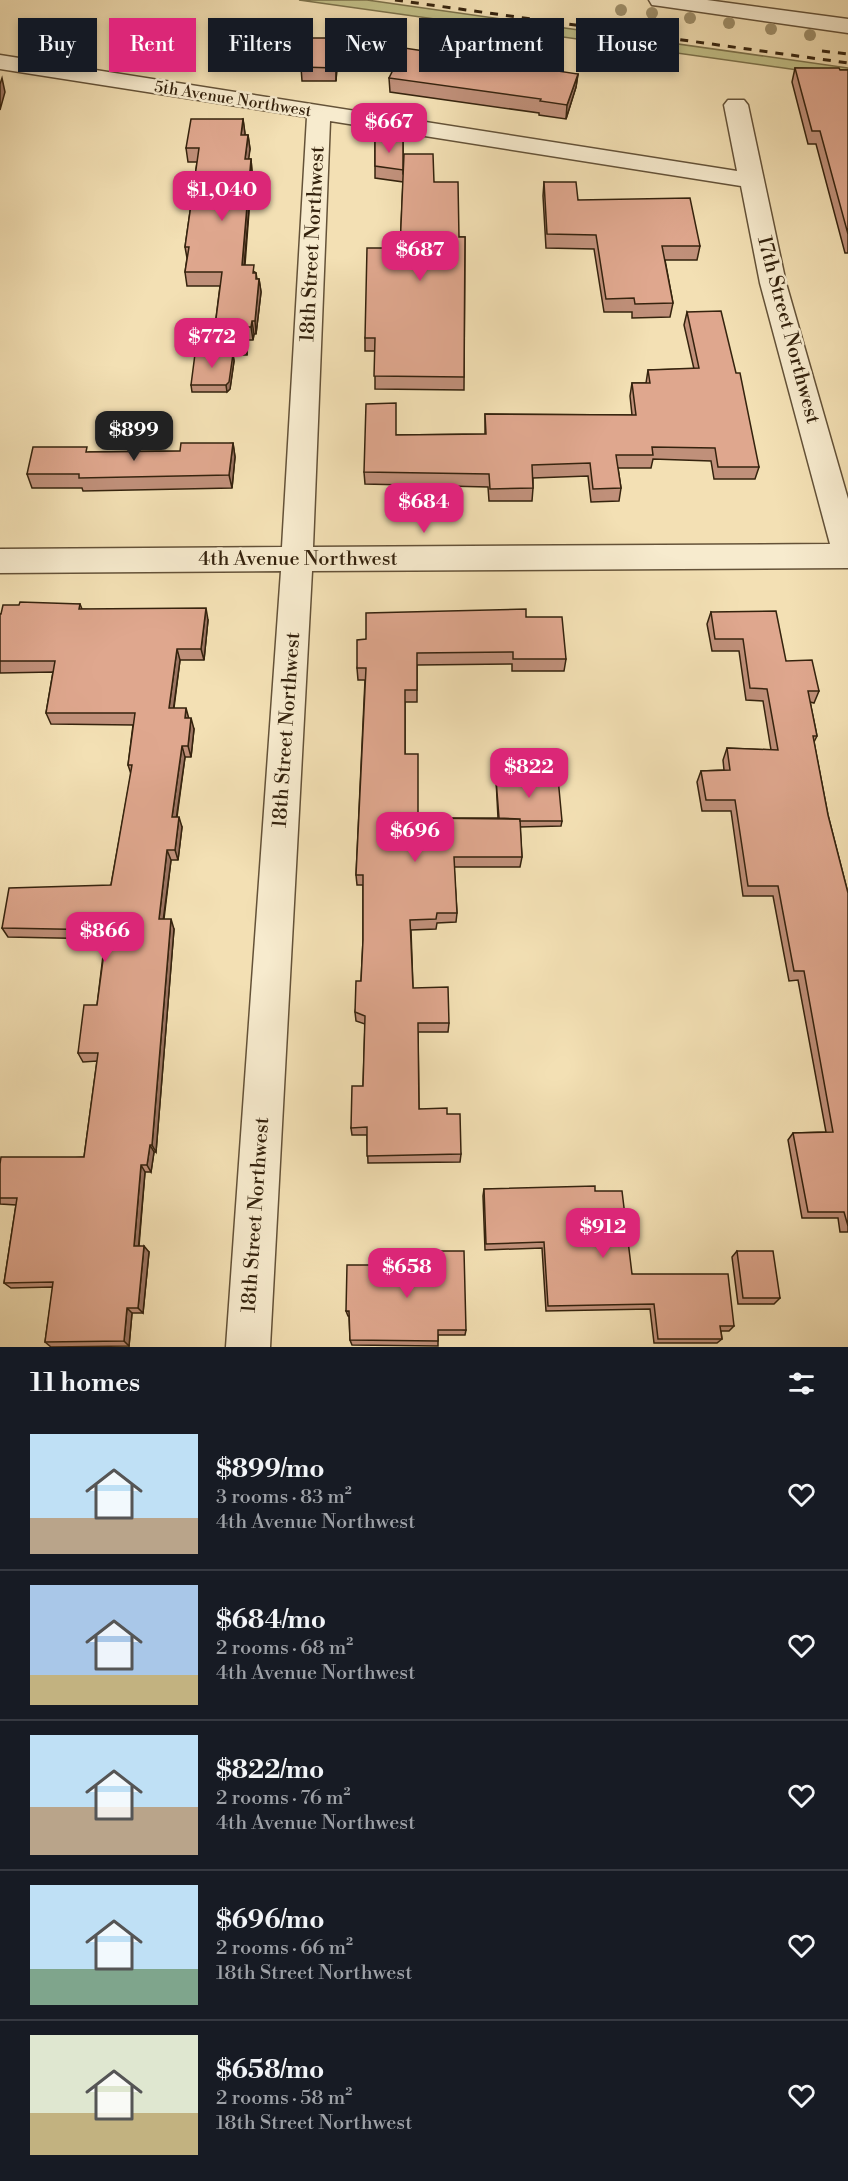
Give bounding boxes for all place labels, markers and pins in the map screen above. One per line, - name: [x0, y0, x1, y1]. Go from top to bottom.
- pin: $667: [353, 103, 425, 154]
- pin: $1,040: [173, 171, 271, 222]
- pin: $687: [384, 231, 456, 282]
- pin: $772: [176, 318, 248, 369]
- pin: $899: [98, 411, 170, 462]
- pin: $684: [388, 483, 460, 534]
- pin: $822: [493, 748, 565, 799]
- pin: $696: [379, 812, 451, 863]
- pin: $866: [69, 912, 141, 963]
- pin: $912: [567, 1208, 639, 1259]
- pin: $658: [371, 1248, 443, 1299]

